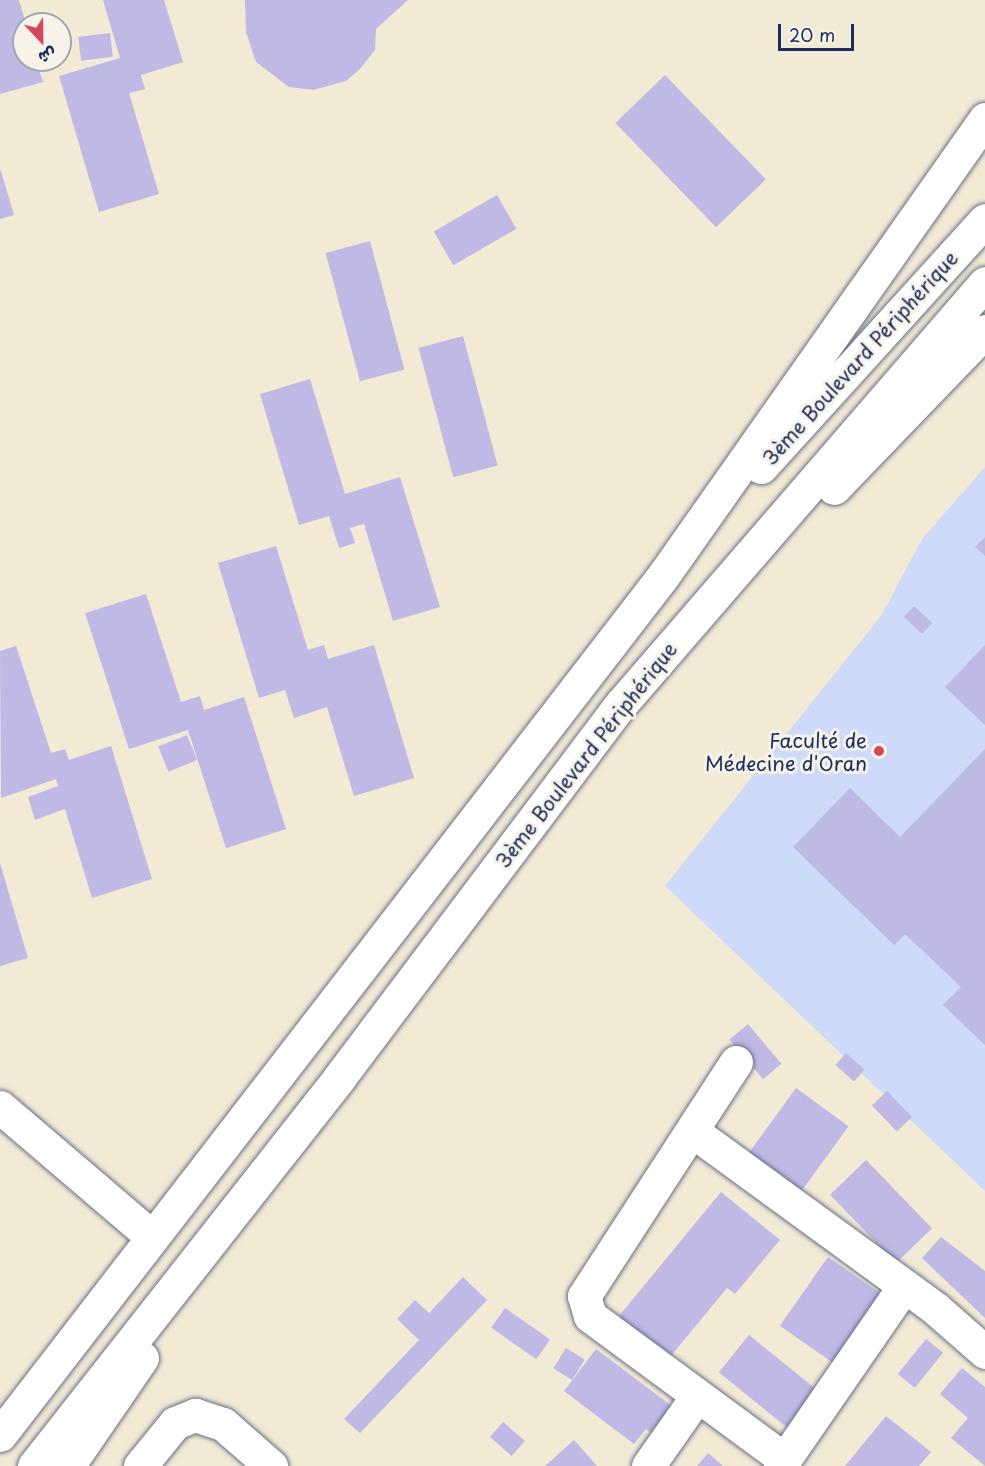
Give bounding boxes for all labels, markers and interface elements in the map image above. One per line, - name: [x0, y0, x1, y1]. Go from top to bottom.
- north arrow: [12, 12, 72, 72]
- scale bar: [781, 12, 858, 50]
- text: 20 m: [789, 21, 835, 48]
- text: ش: [35, 42, 61, 71]
- street label: 3ème Boulevard Périphérique: [757, 246, 963, 470]
- street label: 3ème Boulevard Périphérique: [490, 637, 682, 873]
- place label: Faculté de Médecine d'Oran: [705, 728, 867, 775]
- marker: Faculté de Médecine d'Oran: [872, 744, 886, 758]

